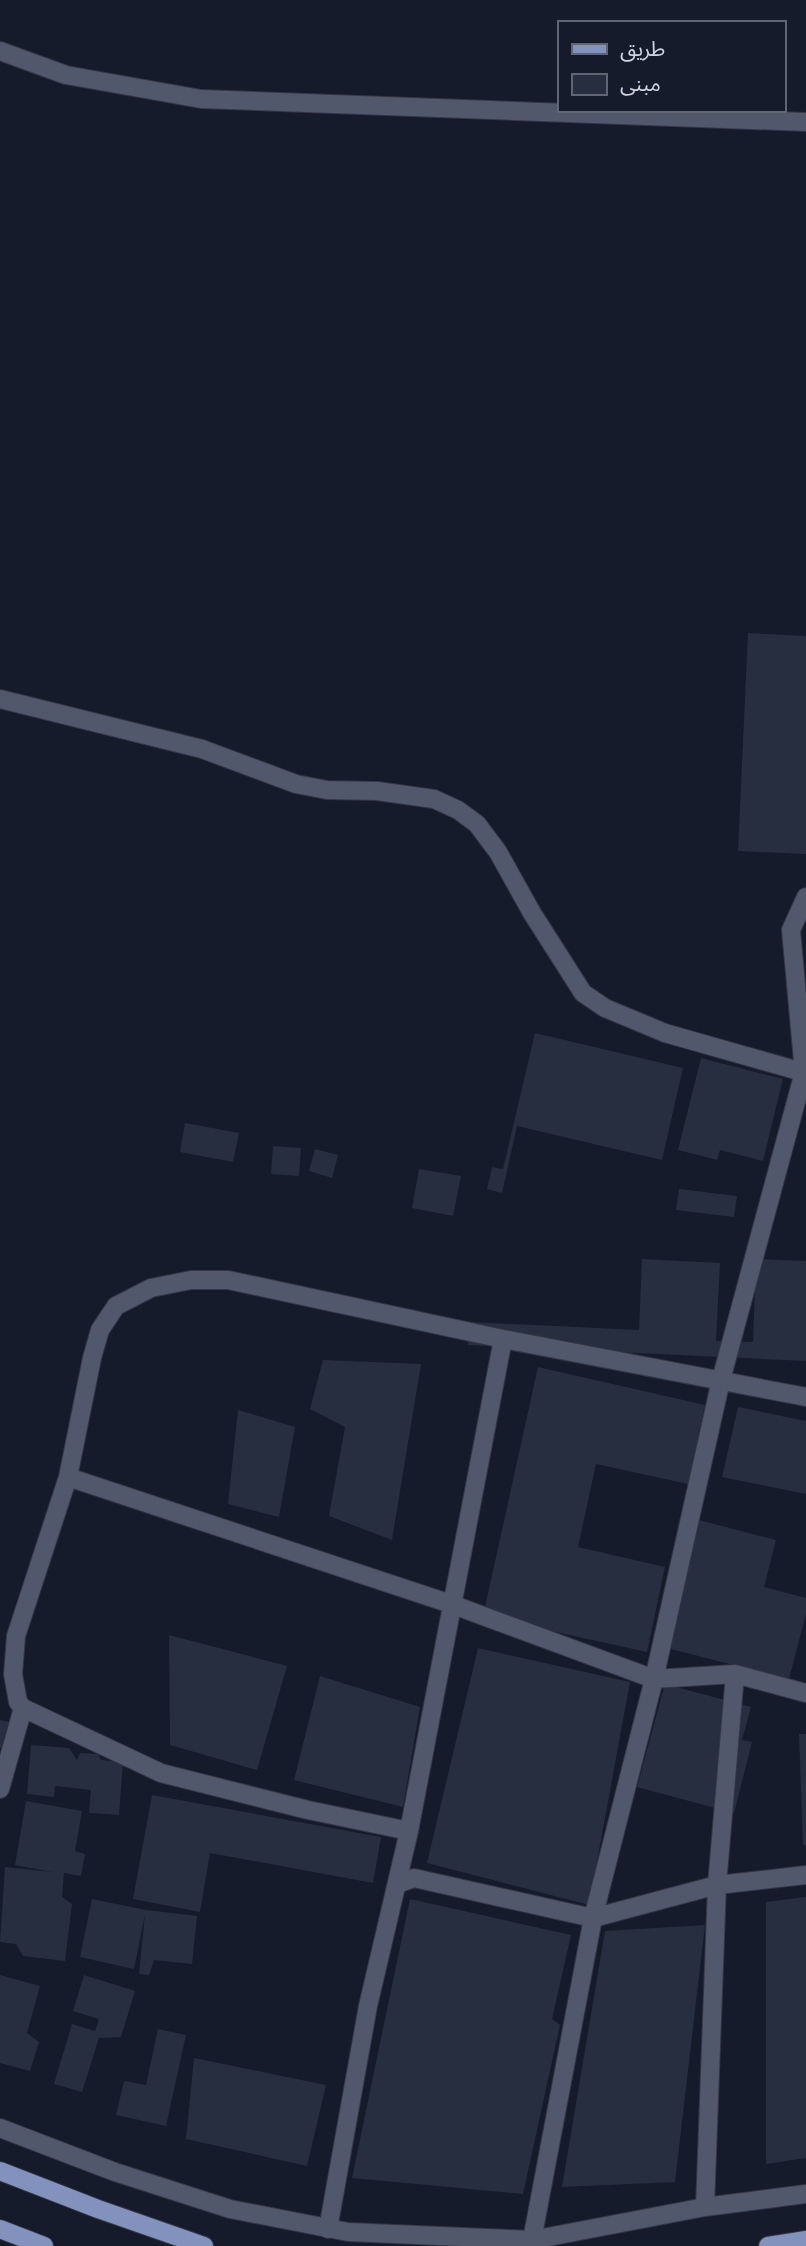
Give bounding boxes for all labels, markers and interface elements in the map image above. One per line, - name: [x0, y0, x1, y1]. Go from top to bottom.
- legend: [558, 21, 785, 112]
- text: طريق: [620, 35, 665, 62]
- text: مبنى: [620, 70, 661, 96]

